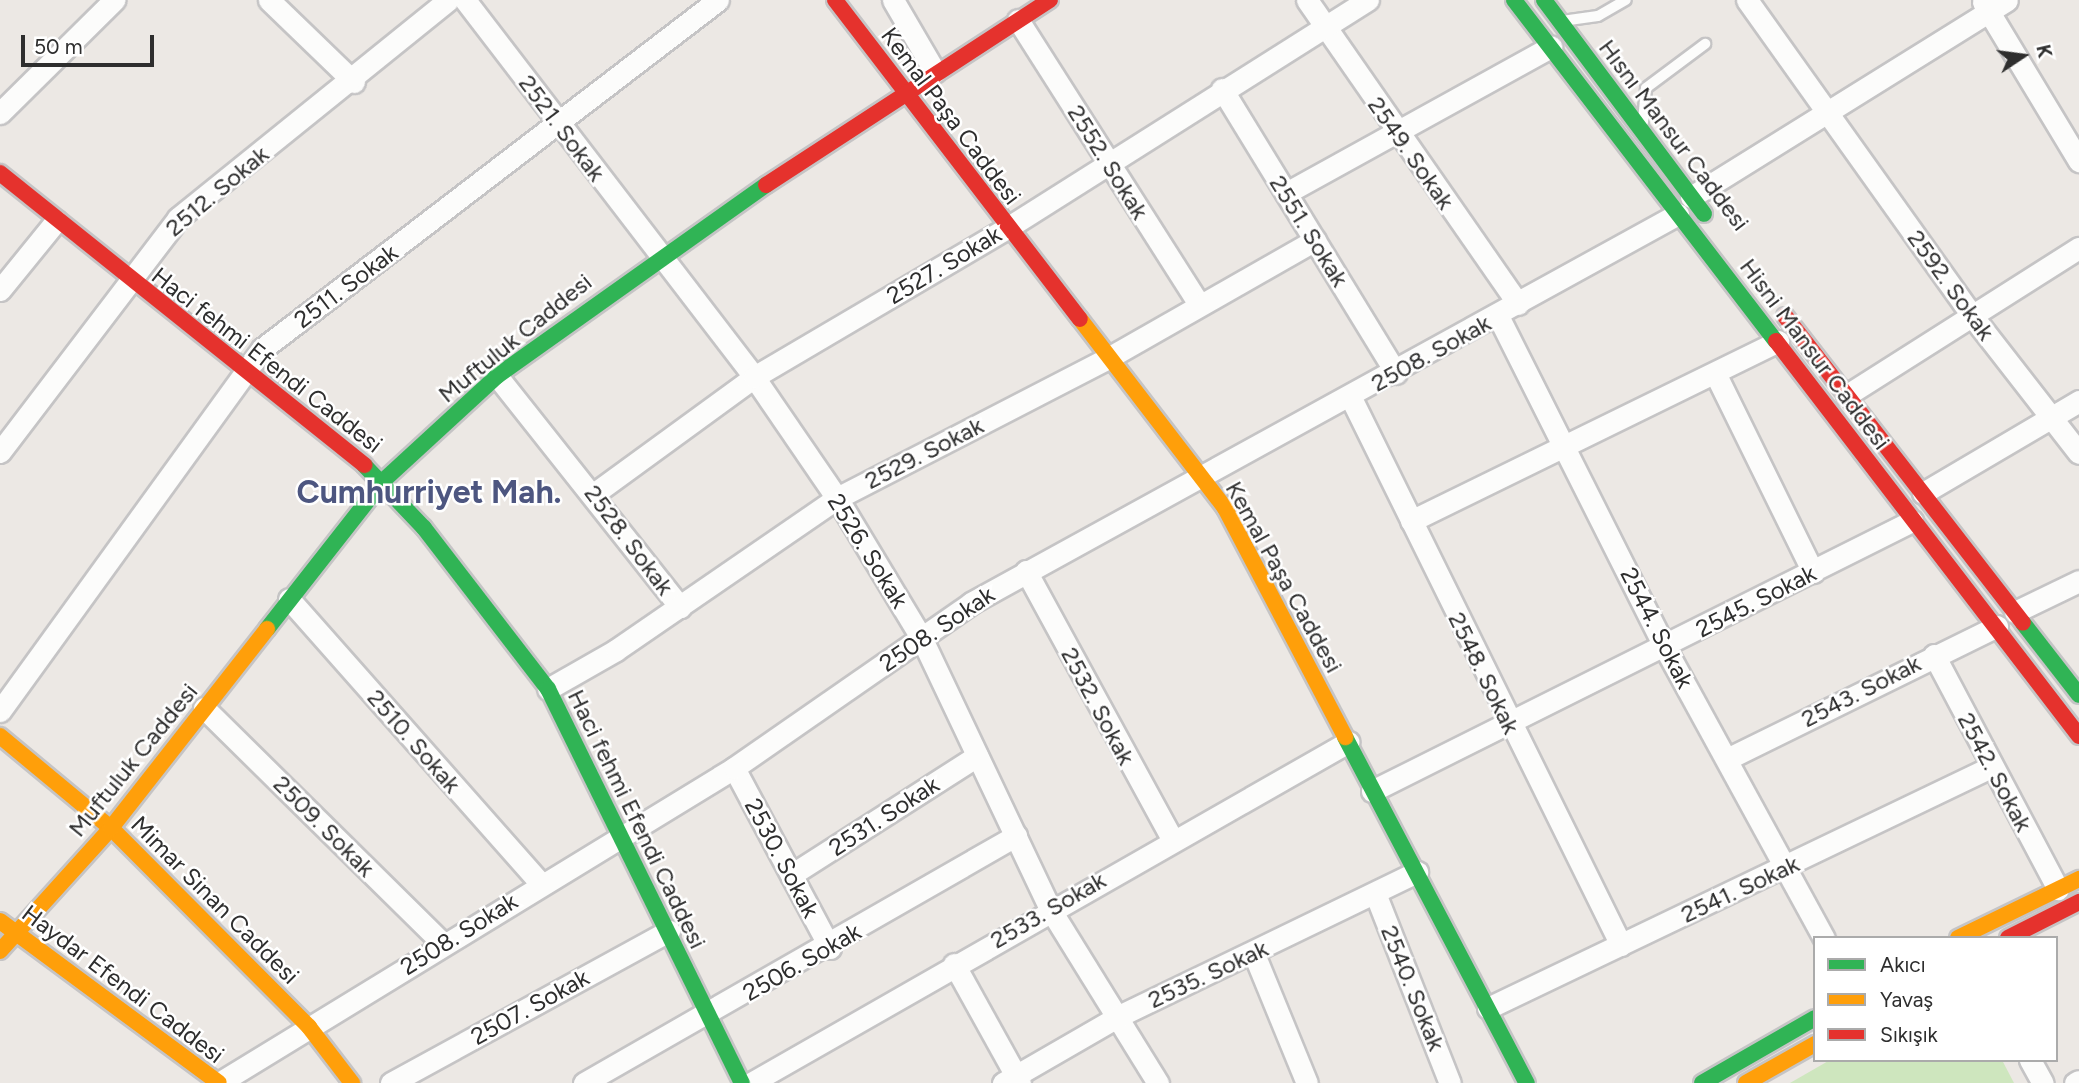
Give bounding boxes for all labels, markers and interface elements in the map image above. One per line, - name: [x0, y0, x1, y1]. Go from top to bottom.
- scale bar: [24, 21, 158, 65]
- north arrow: [1988, 21, 2058, 91]
- street label: Kemal Paşa Caddesi: [875, 22, 1027, 210]
- text: 50 m: [34, 34, 83, 59]
- street label: Hısnı Mansur Caddesi: [1593, 34, 1755, 236]
- text: K: [2031, 42, 2057, 60]
- street label: 2521. Sokak: [513, 69, 611, 187]
- street label: 2549. Sokak: [1362, 91, 1460, 215]
- street label: 2552. Sokak: [1062, 100, 1154, 224]
- street label: 2512. Sokak: [160, 140, 274, 242]
- street label: 2551. Sokak: [1263, 170, 1355, 292]
- street label: 2527. Sokak: [882, 220, 1006, 310]
- street label: 2592. Sokak: [1901, 224, 2001, 346]
- street label: 2511. Sokak: [289, 238, 403, 334]
- street label: Hisni Mansur Caddesi: [1734, 253, 1896, 455]
- street label: Haci fehmi Efendi Caddesi: [146, 261, 388, 459]
- street label: Muftuluk Caddesi: [433, 267, 597, 409]
- street label: 2508. Sokak: [1366, 308, 1496, 398]
- street label: 2529. Sokak: [860, 411, 988, 495]
- district label: Cumhurriyet Mah.: [296, 473, 562, 511]
- street label: Kemal Paşa Caddesi: [1219, 476, 1349, 678]
- street label: 2528. Sokak: [578, 479, 680, 601]
- street label: 2526. Sokak: [822, 489, 914, 613]
- street label: 2545. Sokak: [1691, 558, 1821, 644]
- street label: 2544. Sokak: [1614, 563, 1700, 693]
- street label: 2508. Sokak: [874, 580, 1000, 678]
- street label: 2548. Sokak: [1442, 608, 1526, 738]
- street label: 2532. Sokak: [1055, 642, 1141, 770]
- street label: 2543. Sokak: [1797, 649, 1925, 733]
- street label: Muftuluk Caddesi: [62, 678, 204, 842]
- street label: 2510. Sokak: [361, 683, 467, 799]
- street label: Haci fehmi Efendi Caddesi: [562, 685, 712, 953]
- street label: 2542. Sokak: [1952, 708, 2038, 836]
- street label: 2509. Sokak: [267, 769, 381, 883]
- street label: 2531. Sokak: [824, 770, 944, 862]
- street label: 2530. Sokak: [739, 794, 825, 922]
- street label: Mimar Sinan Caddesi: [125, 810, 305, 990]
- street label: 2541. Sokak: [1676, 849, 1804, 929]
- street label: 2533. Sokak: [985, 865, 1111, 955]
- street label: 2508. Sokak: [395, 887, 523, 981]
- street label: Haydar Efendi Caddesi: [16, 899, 230, 1069]
- street label: 2506. Sokak: [738, 917, 866, 1007]
- street label: 2540. Sokak: [1375, 921, 1451, 1055]
- street label: 2535. Sokak: [1143, 934, 1273, 1014]
- legend: [1813, 936, 2058, 1062]
- text: Akıcı: [1880, 952, 1926, 977]
- street label: 2507. Sokak: [466, 963, 594, 1051]
- text: Yavaş: [1880, 987, 1933, 1012]
- text: Sıkışık: [1880, 1022, 1938, 1047]

